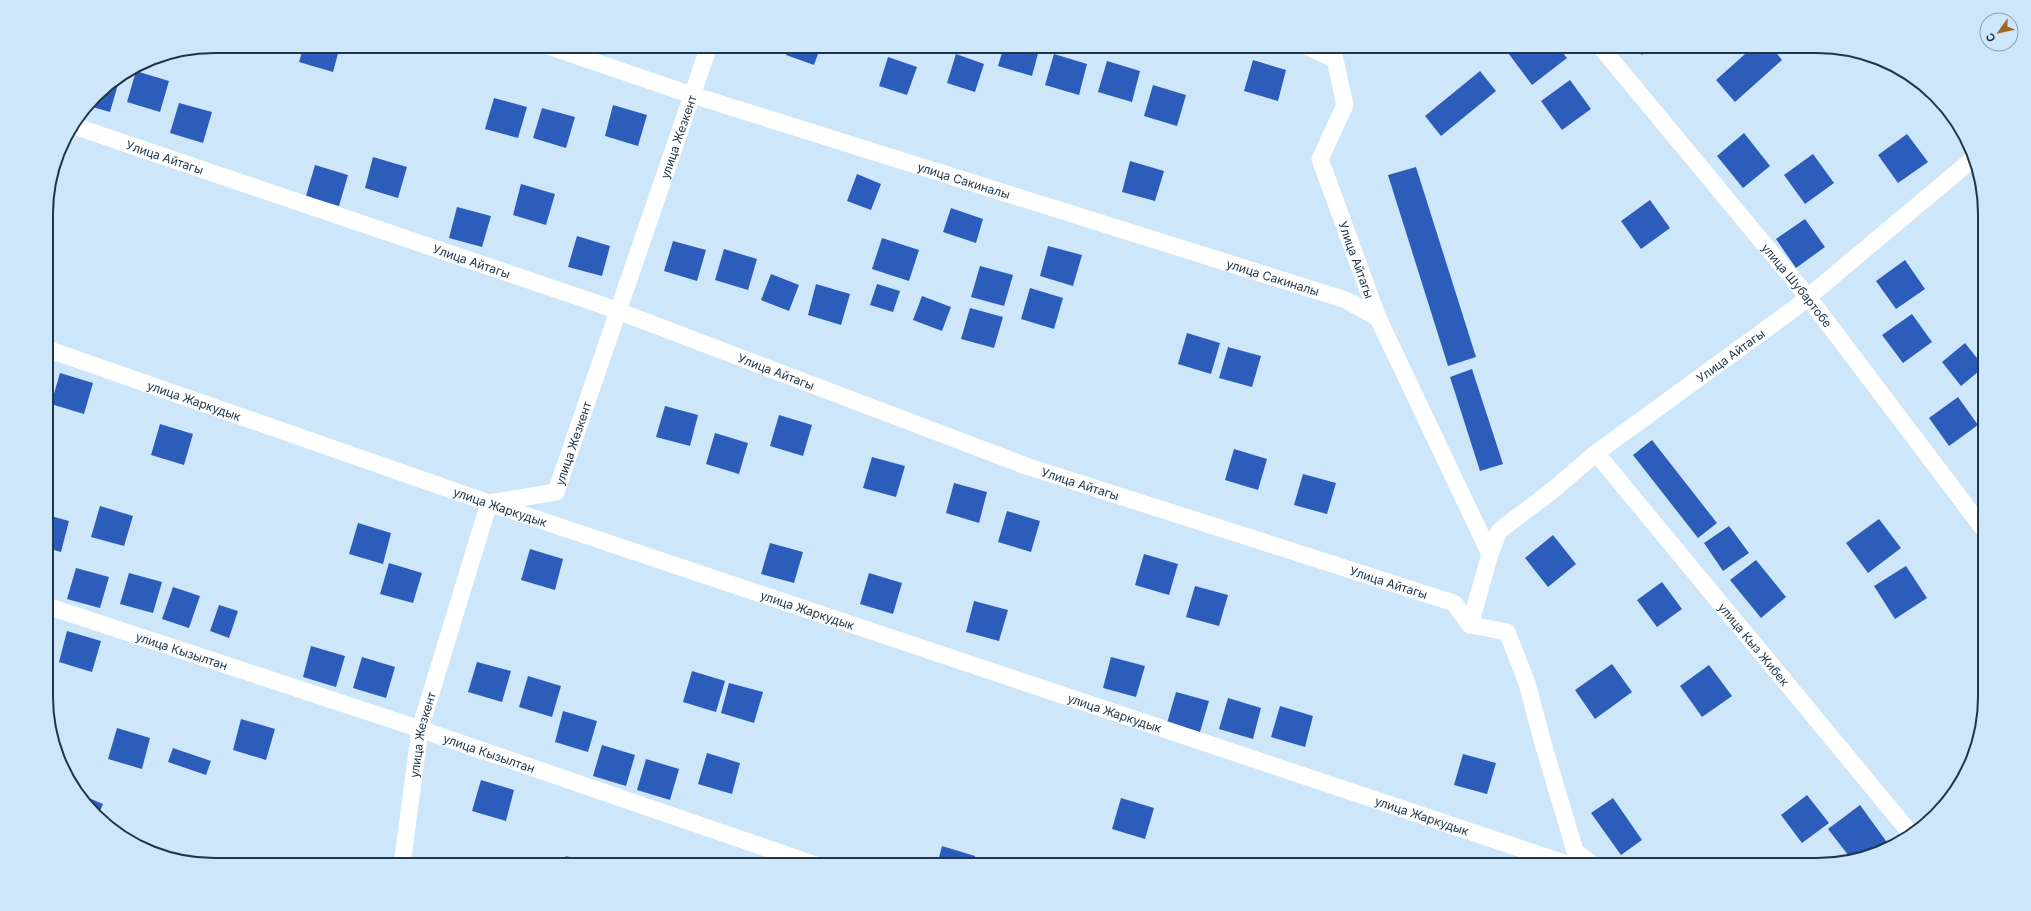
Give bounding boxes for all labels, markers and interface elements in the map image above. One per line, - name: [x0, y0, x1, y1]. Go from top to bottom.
- north arrow: [1979, 12, 2019, 52]
- text: С: [1983, 30, 1999, 45]
- street label: улица Жезкент: [657, 92, 699, 181]
- street label: Улица Айтагы: [124, 137, 206, 177]
- street label: улица Сакиналы: [916, 159, 1012, 202]
- street label: Улица Айтагы: [1336, 219, 1378, 300]
- street label: улица Шубартобе: [1759, 240, 1836, 330]
- street label: Улица Айтагы: [431, 241, 512, 281]
- street label: улица Сакиналы: [1225, 256, 1321, 299]
- street label: Улица Айтагы: [1693, 325, 1767, 385]
- street label: Улица Айтагы: [736, 350, 817, 393]
- street label: улица Жаркудык: [146, 377, 244, 424]
- street label: улица Жезкент: [551, 399, 594, 487]
- street label: Улица Айтагы: [1039, 464, 1121, 503]
- street label: улица Жаркудык: [451, 484, 550, 530]
- street label: Улица Айтагы: [1348, 563, 1430, 602]
- street label: улица Жаркудык: [759, 587, 857, 633]
- street label: улица Кыз Жибек: [1715, 600, 1793, 689]
- street label: улица Кызылтан: [134, 628, 230, 673]
- street label: улица Жезкент: [406, 690, 439, 779]
- street label: улица Жаркудык: [1066, 690, 1164, 735]
- street label: улица Кызылтан: [442, 730, 537, 776]
- street label: улица Жаркудык: [1373, 793, 1471, 838]

